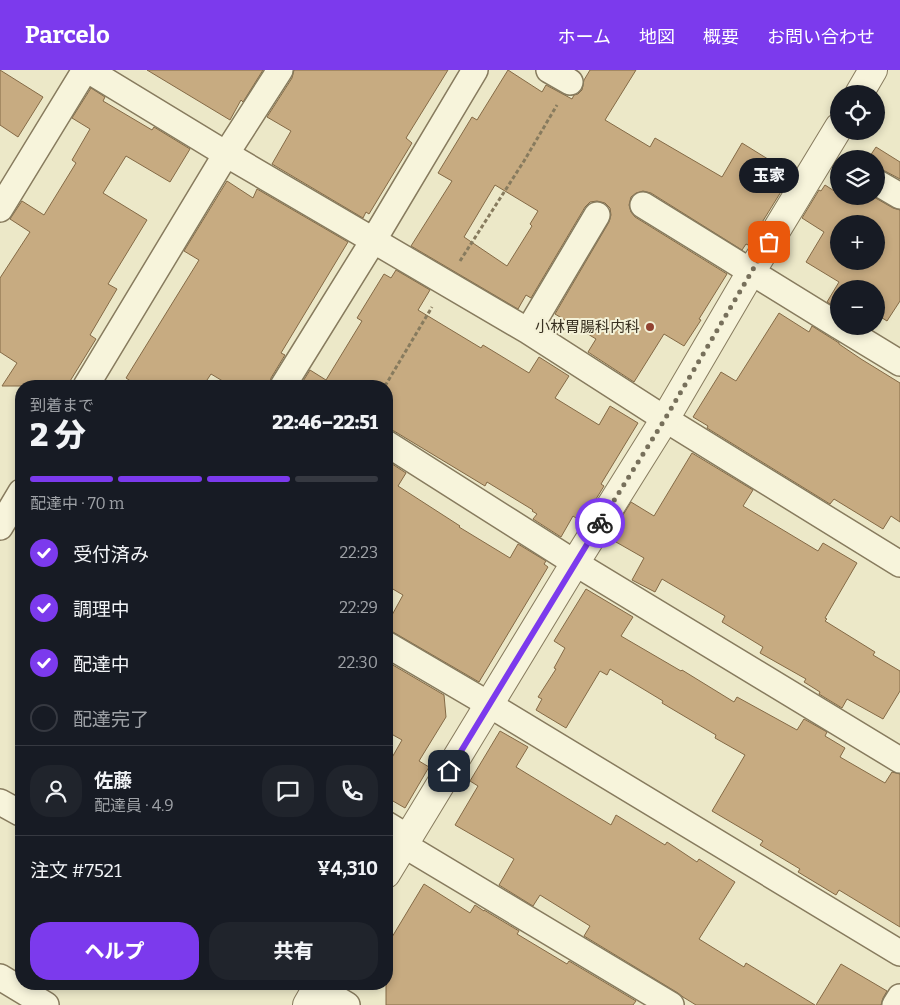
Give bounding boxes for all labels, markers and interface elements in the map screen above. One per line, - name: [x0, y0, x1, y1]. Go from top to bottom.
- text: Parcelo: [25, 21, 110, 49]
- text: ホーム: [558, 26, 611, 48]
- text: 地図: [639, 26, 675, 48]
- text: 概要: [703, 26, 739, 48]
- text: お問い合わせ: [767, 26, 875, 48]
- map controls: [830, 85, 885, 335]
- button: locate: [830, 85, 885, 140]
- button: layers: [830, 150, 885, 205]
- callout: 玉家: [739, 157, 799, 192]
- text: 玉家: [753, 166, 785, 185]
- button: +: [830, 215, 885, 270]
- pin: [748, 221, 790, 263]
- icon: bag: [755, 228, 783, 256]
- button: −: [830, 280, 885, 335]
- place label: 小林胃腸科内科: [535, 318, 640, 336]
- marker: 小林胃腸科内科: [644, 321, 656, 333]
- text: 到着まで: [30, 396, 94, 415]
- text: 22:46–22:51: [272, 411, 378, 434]
- text: 2 分: [30, 416, 86, 454]
- text: 配達中 · 70 m: [30, 494, 124, 513]
- courier: [575, 498, 625, 548]
- icon: bike: [586, 509, 614, 537]
- icon: check: [30, 539, 58, 567]
- text: 受付済み: [73, 543, 149, 566]
- text: 22:23: [339, 543, 378, 562]
- icon: check: [30, 594, 58, 622]
- text: 調理中: [73, 598, 130, 621]
- text: 22:29: [339, 598, 378, 617]
- icon: check: [30, 649, 58, 677]
- text: 配達中: [73, 653, 130, 676]
- text: 22:30: [338, 653, 378, 672]
- text: 配達完了: [73, 708, 149, 731]
- pin: [428, 750, 470, 792]
- icon: home: [435, 757, 463, 785]
- button: person: [30, 765, 82, 817]
- button: chat: [262, 765, 314, 817]
- button: phone: [326, 765, 378, 817]
- text: 佐藤: [94, 769, 132, 792]
- text: 配達員 · 4.9: [94, 796, 174, 815]
- text: ¥4,310: [317, 857, 378, 880]
- text: 注文 #7521: [30, 859, 122, 882]
- button: ヘルプ: [30, 922, 199, 980]
- button: 共有: [209, 922, 378, 980]

